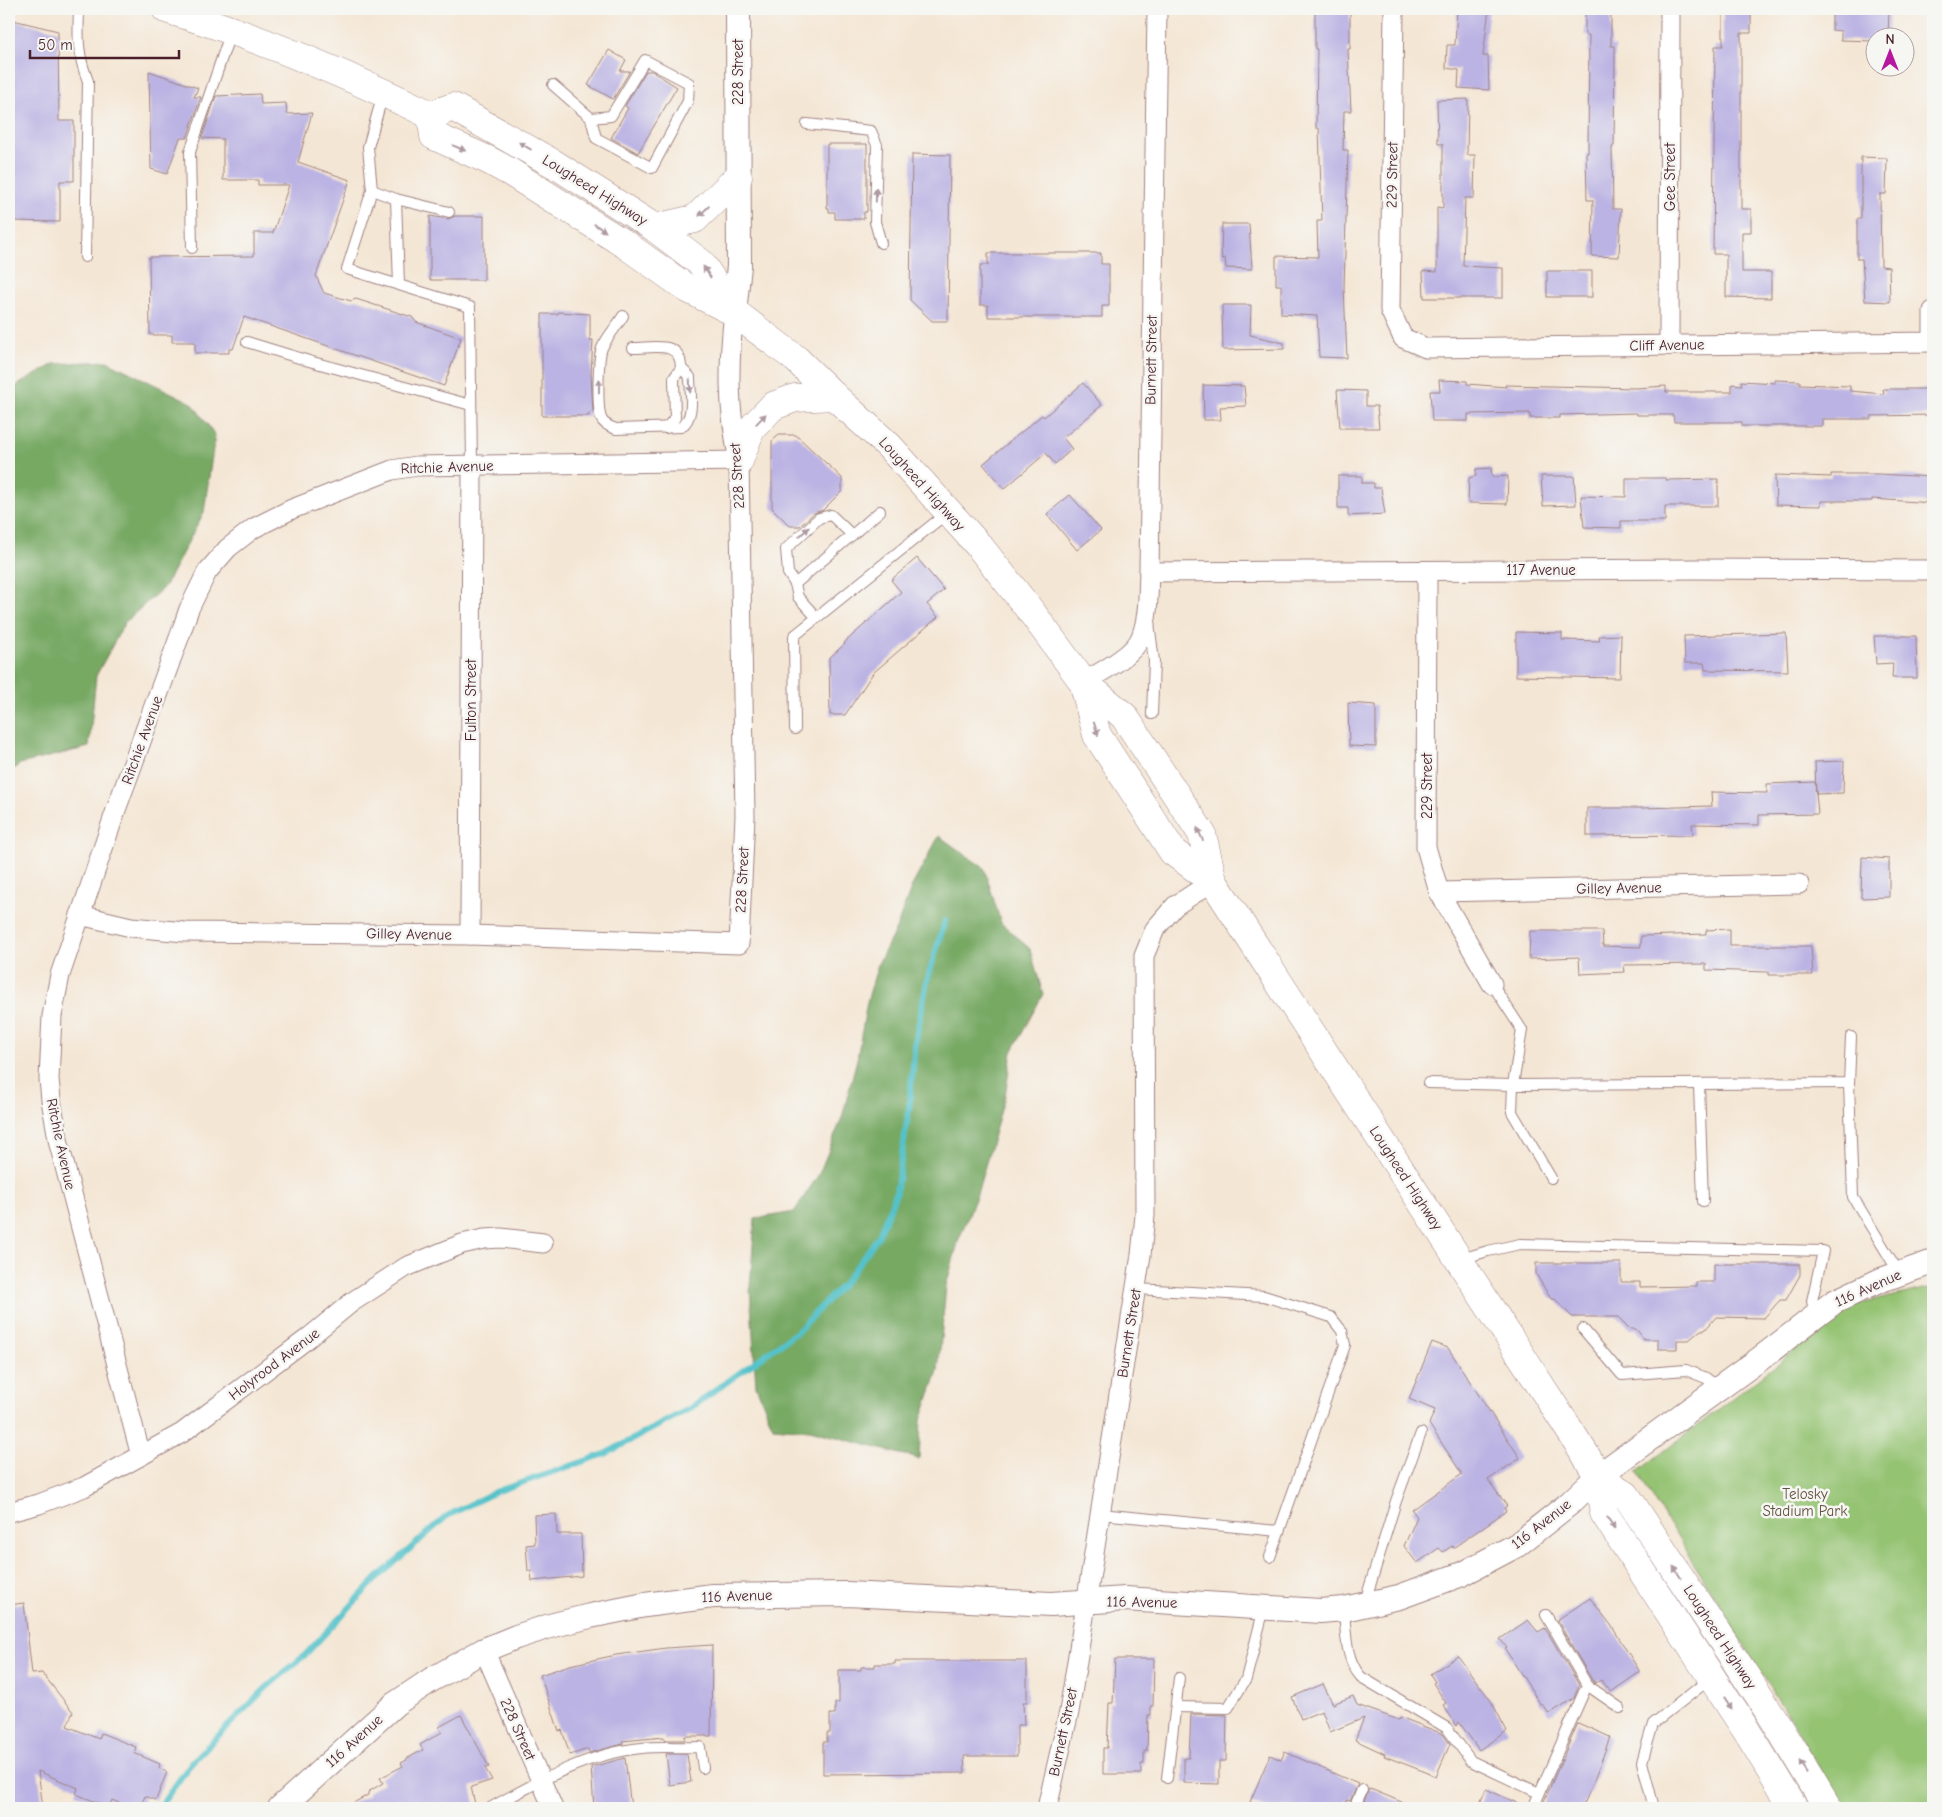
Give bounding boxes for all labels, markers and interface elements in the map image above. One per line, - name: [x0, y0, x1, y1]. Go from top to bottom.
- scale bar: [30, 28, 179, 60]
- north arrow: [1864, 28, 1914, 78]
- text: N: [1885, 31, 1895, 48]
- text: 50 m: [38, 36, 73, 54]
- street label: 228 Street: [729, 38, 747, 105]
- street label: 229 Street: [1382, 141, 1402, 208]
- one-way arrow: [518, 142, 531, 151]
- street label: Gee Street: [1661, 142, 1679, 211]
- one-way arrow: [452, 144, 466, 152]
- street label: Lougheed Highway: [539, 151, 651, 230]
- one-way arrow: [872, 187, 880, 203]
- one-way arrow: [698, 205, 710, 217]
- one-way arrow: [593, 223, 607, 233]
- one-way arrow: [702, 265, 712, 278]
- street label: Burnett Street: [1141, 314, 1161, 405]
- street label: Cliff Avenue: [1629, 335, 1705, 355]
- one-way arrow: [595, 377, 603, 393]
- one-way arrow: [686, 378, 694, 394]
- one-way arrow: [755, 413, 767, 425]
- street label: Lougheed Highway: [875, 433, 969, 535]
- street label: 228 Street: [726, 442, 748, 510]
- street label: Ritchie Avenue: [400, 456, 494, 478]
- one-way arrow: [798, 526, 810, 538]
- street label: 117 Avenue: [1506, 561, 1576, 579]
- street label: Fulton Street: [462, 658, 480, 741]
- street label: Ritchie Avenue: [118, 693, 167, 787]
- one-way arrow: [1093, 721, 1101, 736]
- street label: 229 Street: [1418, 752, 1436, 819]
- one-way arrow: [1195, 827, 1203, 841]
- street label: 228 Street: [731, 846, 753, 913]
- street label: Gilley Avenue: [1576, 878, 1662, 898]
- street label: Gilley Avenue: [366, 924, 452, 944]
- street label: Ritchie Avenue: [43, 1097, 80, 1192]
- street label: Lougheed Highway: [1366, 1123, 1446, 1234]
- street label: 116 Avenue: [1832, 1265, 1904, 1311]
- street label: Burnett Street: [1113, 1287, 1145, 1379]
- street label: Holyrood Avenue: [225, 1324, 323, 1404]
- park label: Telosky Stadium Park: [1762, 1485, 1848, 1520]
- street label: 116 Avenue: [1508, 1495, 1575, 1553]
- one-way arrow: [1606, 1516, 1615, 1529]
- one-way arrow: [1672, 1565, 1681, 1578]
- street label: Lougheed Highway: [1680, 1582, 1760, 1693]
- street label: 116 Avenue: [701, 1586, 773, 1606]
- street label: 116 Avenue: [1106, 1592, 1178, 1612]
- street label: Burnett Street: [1045, 1685, 1081, 1778]
- street label: 228 Street: [496, 1695, 540, 1763]
- one-way arrow: [1723, 1696, 1733, 1710]
- street label: 116 Avenue: [322, 1710, 387, 1771]
- one-way arrow: [1798, 1760, 1808, 1773]

